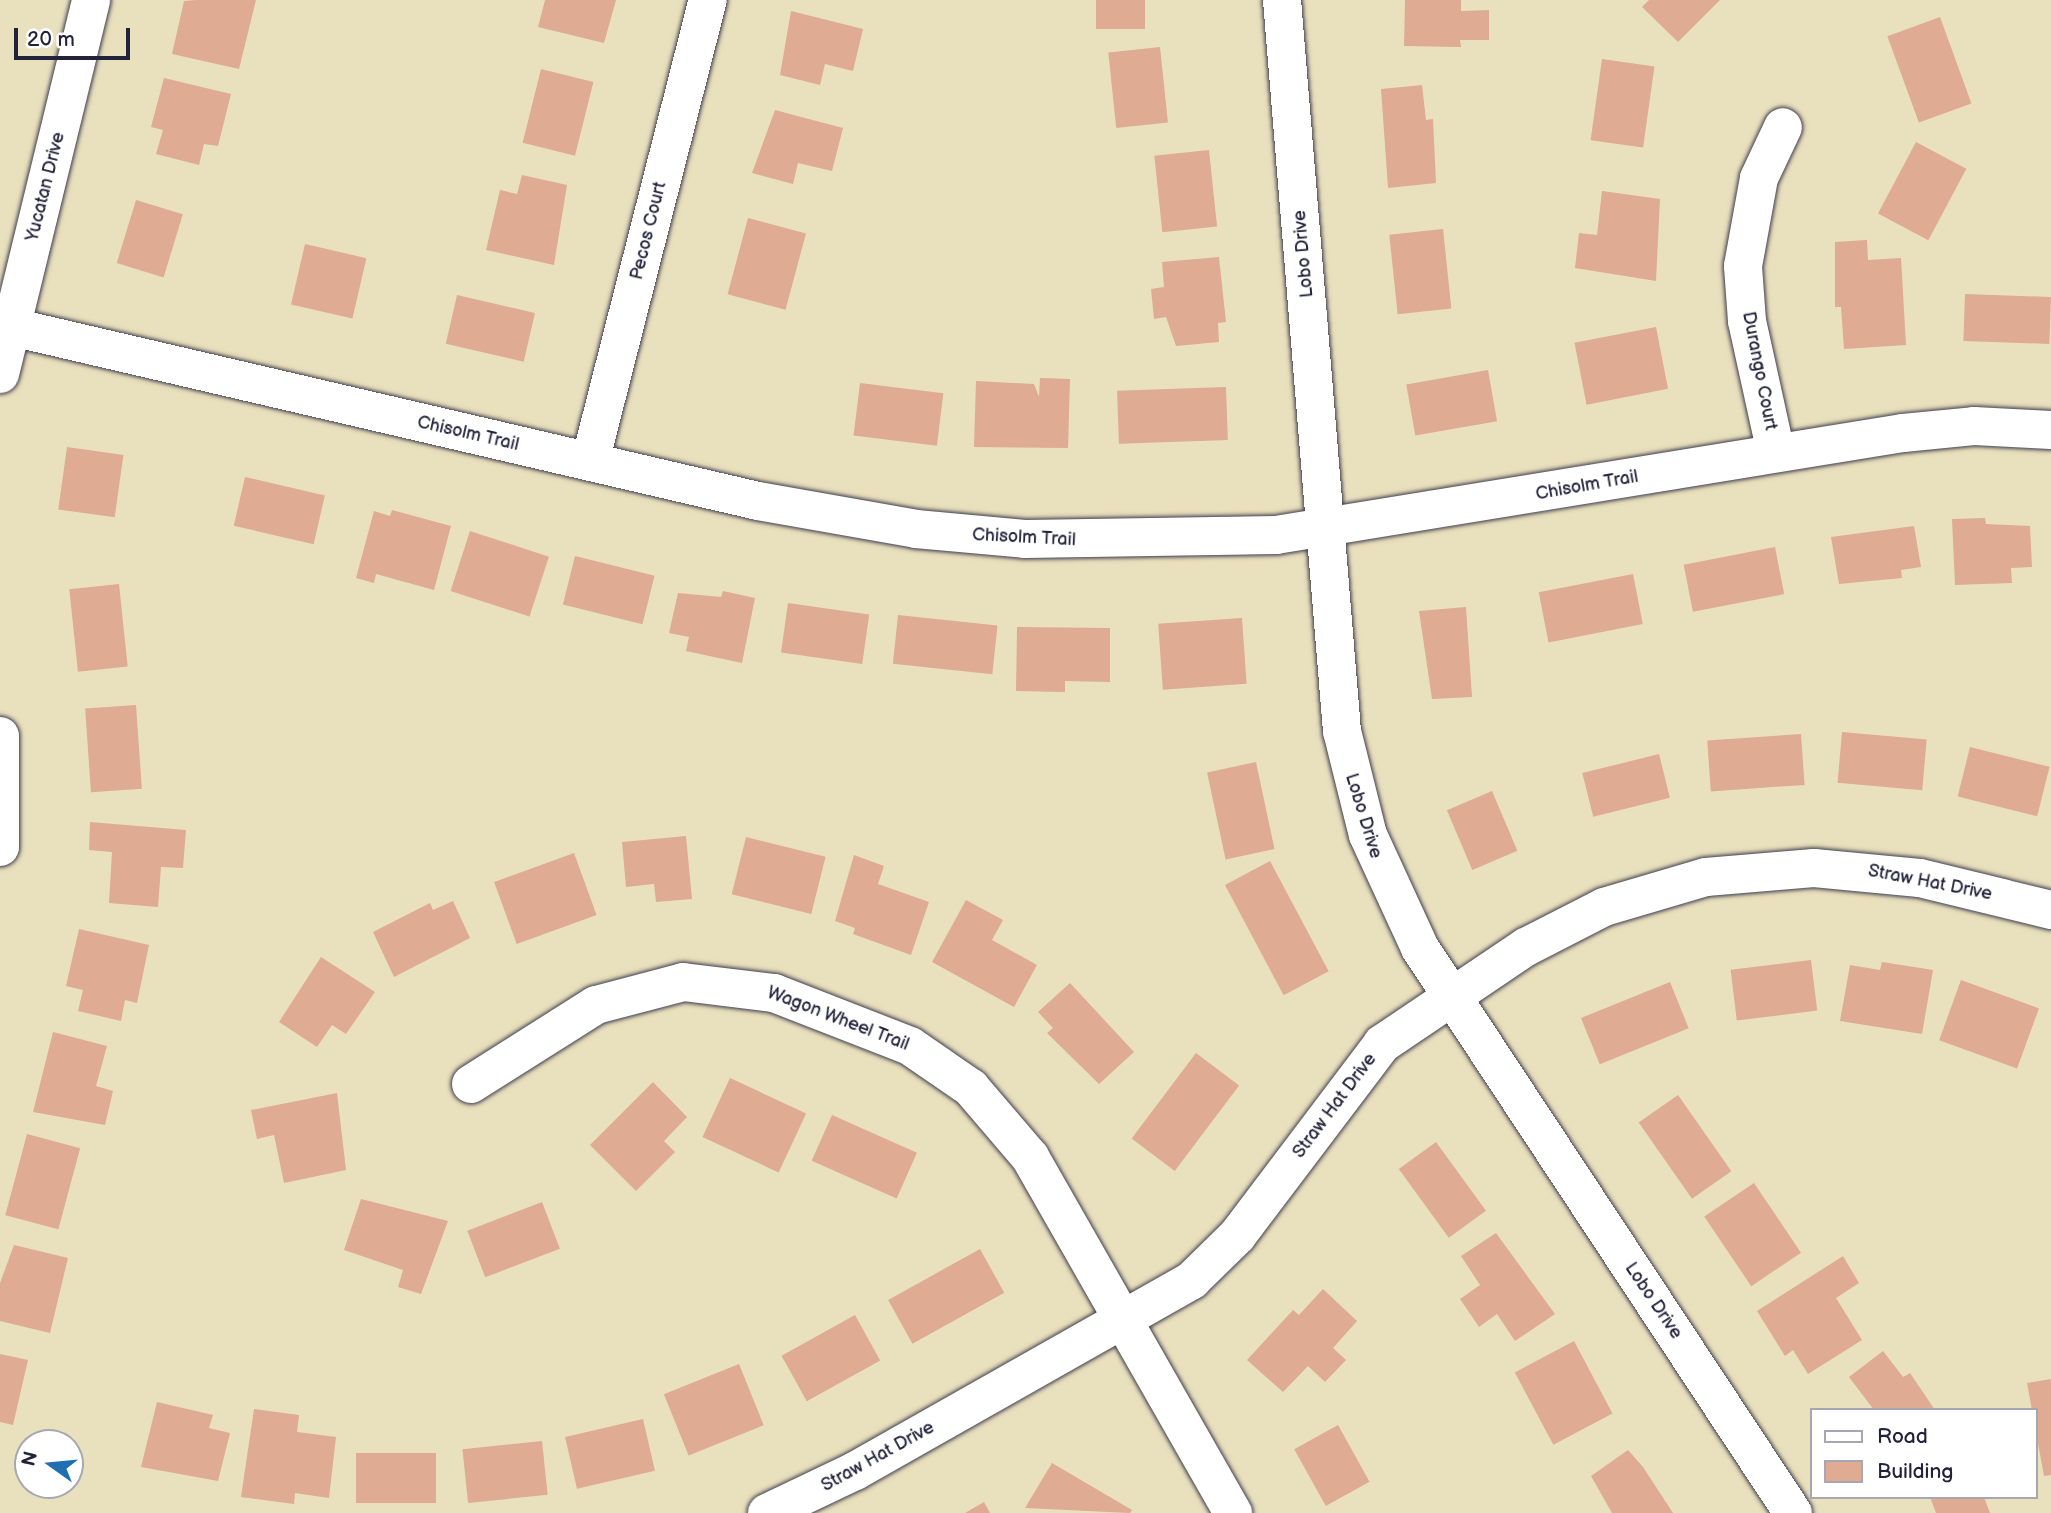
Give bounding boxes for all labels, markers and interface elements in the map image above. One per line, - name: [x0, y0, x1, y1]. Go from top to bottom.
- scale bar: [18, 14, 133, 58]
- text: 20 m: [27, 27, 75, 52]
- street label: Yucatan Drive: [22, 130, 70, 244]
- street label: Pecos Court: [626, 180, 672, 282]
- street label: Lobo Drive: [1289, 209, 1319, 299]
- street label: Durango Court: [1737, 310, 1781, 432]
- street label: Chisolm Trail: [415, 412, 521, 456]
- street label: Chisolm Trail: [1534, 466, 1640, 506]
- street label: Chisolm Trail: [971, 524, 1077, 552]
- street label: Lobo Drive: [1340, 771, 1386, 861]
- street label: Straw Hat Drive: [1866, 860, 1994, 906]
- street label: Wagon Wheel Trail: [763, 982, 913, 1056]
- street label: Straw Hat Drive: [1289, 1049, 1381, 1163]
- street label: Lobo Drive: [1620, 1259, 1686, 1343]
- legend: [1810, 1408, 2037, 1499]
- street label: Straw Hat Drive: [818, 1417, 938, 1497]
- text: Road: [1877, 1424, 1928, 1449]
- north arrow: [14, 1429, 84, 1499]
- text: N: [17, 1449, 43, 1469]
- text: Building: [1877, 1459, 1953, 1484]

